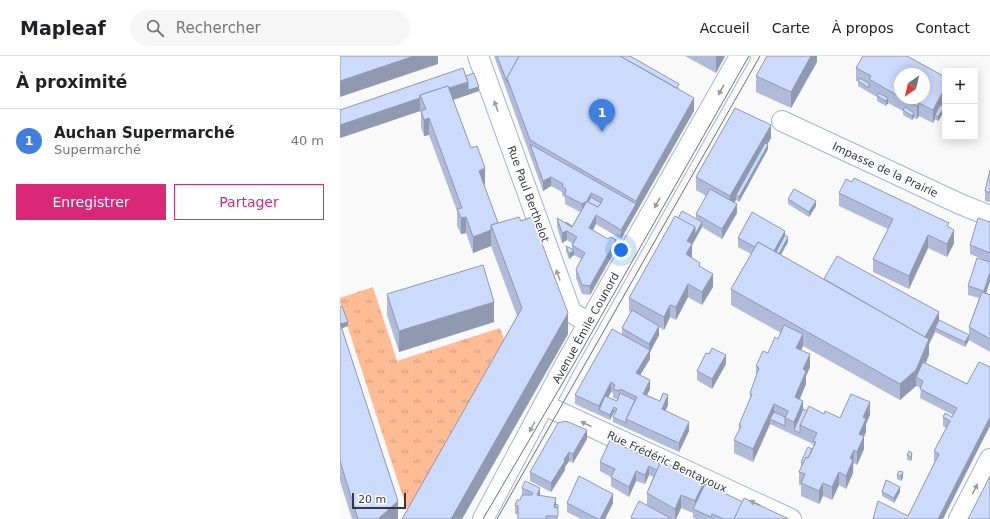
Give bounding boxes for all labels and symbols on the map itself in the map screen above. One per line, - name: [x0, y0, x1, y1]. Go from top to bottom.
- north arrow: [894, 68, 930, 104]
- one-way arrow: [717, 84, 724, 96]
- one-way arrow: [493, 99, 499, 111]
- pin: 1: [589, 99, 615, 132]
- street label: Impasse de la Prairie: [830, 140, 940, 200]
- street label: Rue Paul Berthelot: [504, 144, 552, 245]
- one-way arrow: [653, 197, 660, 209]
- your location: [611, 240, 631, 260]
- one-way arrow: [554, 269, 560, 281]
- street label: Avenue Émile Counord: [550, 270, 622, 386]
- one-way arrow: [529, 421, 536, 433]
- one-way arrow: [581, 421, 592, 427]
- street label: Rue Frédéric Bentayoux: [605, 428, 730, 496]
- one-way arrow: [972, 483, 978, 495]
- scale bar: [352, 491, 406, 510]
- one-way arrow: [749, 499, 761, 505]

